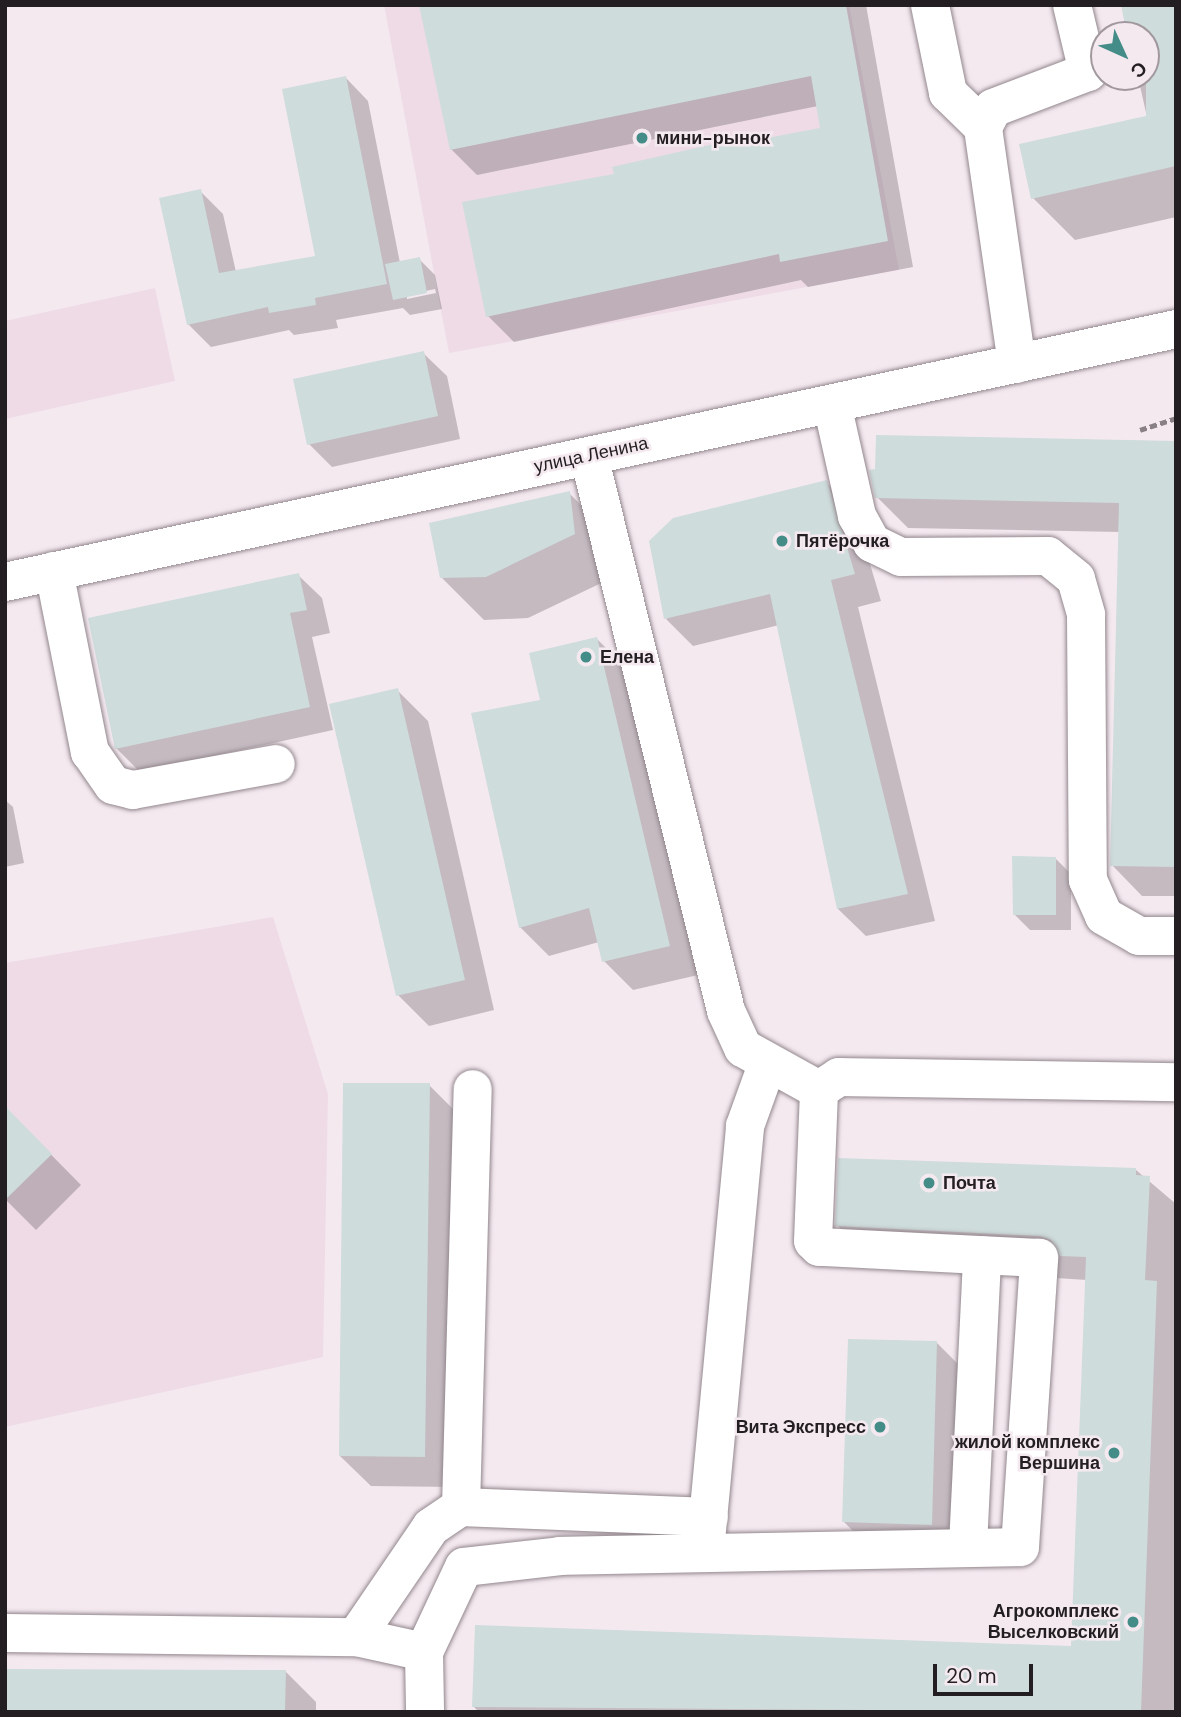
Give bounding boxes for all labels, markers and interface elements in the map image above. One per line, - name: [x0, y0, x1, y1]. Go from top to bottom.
- north arrow: [1090, 21, 1160, 91]
- text: С: [1125, 56, 1152, 83]
- place label: мини-рынок: [656, 127, 770, 149]
- marker: мини-рынок: [634, 130, 650, 146]
- street label: улица Ленина: [532, 432, 650, 478]
- place label: Пятёрочка: [796, 530, 889, 552]
- marker: Пятёрочка: [774, 533, 790, 549]
- place label: Елена: [600, 646, 654, 668]
- marker: Елена: [578, 649, 594, 665]
- place label: Почта: [943, 1172, 996, 1194]
- marker: Почта: [921, 1175, 937, 1191]
- place label: Вита Экспресс: [736, 1416, 866, 1438]
- marker: Вита Экспресс: [872, 1419, 888, 1435]
- place label: жилой комплекс Вершина: [955, 1432, 1100, 1474]
- marker: жилой комплекс Вершина: [1106, 1445, 1122, 1461]
- place label: Агрокомплекс Выселковский: [988, 1601, 1119, 1644]
- marker: Агрокомплекс Выселковский: [1125, 1614, 1141, 1630]
- scale bar: [936, 1650, 1036, 1694]
- text: 20 m: [946, 1662, 997, 1690]

